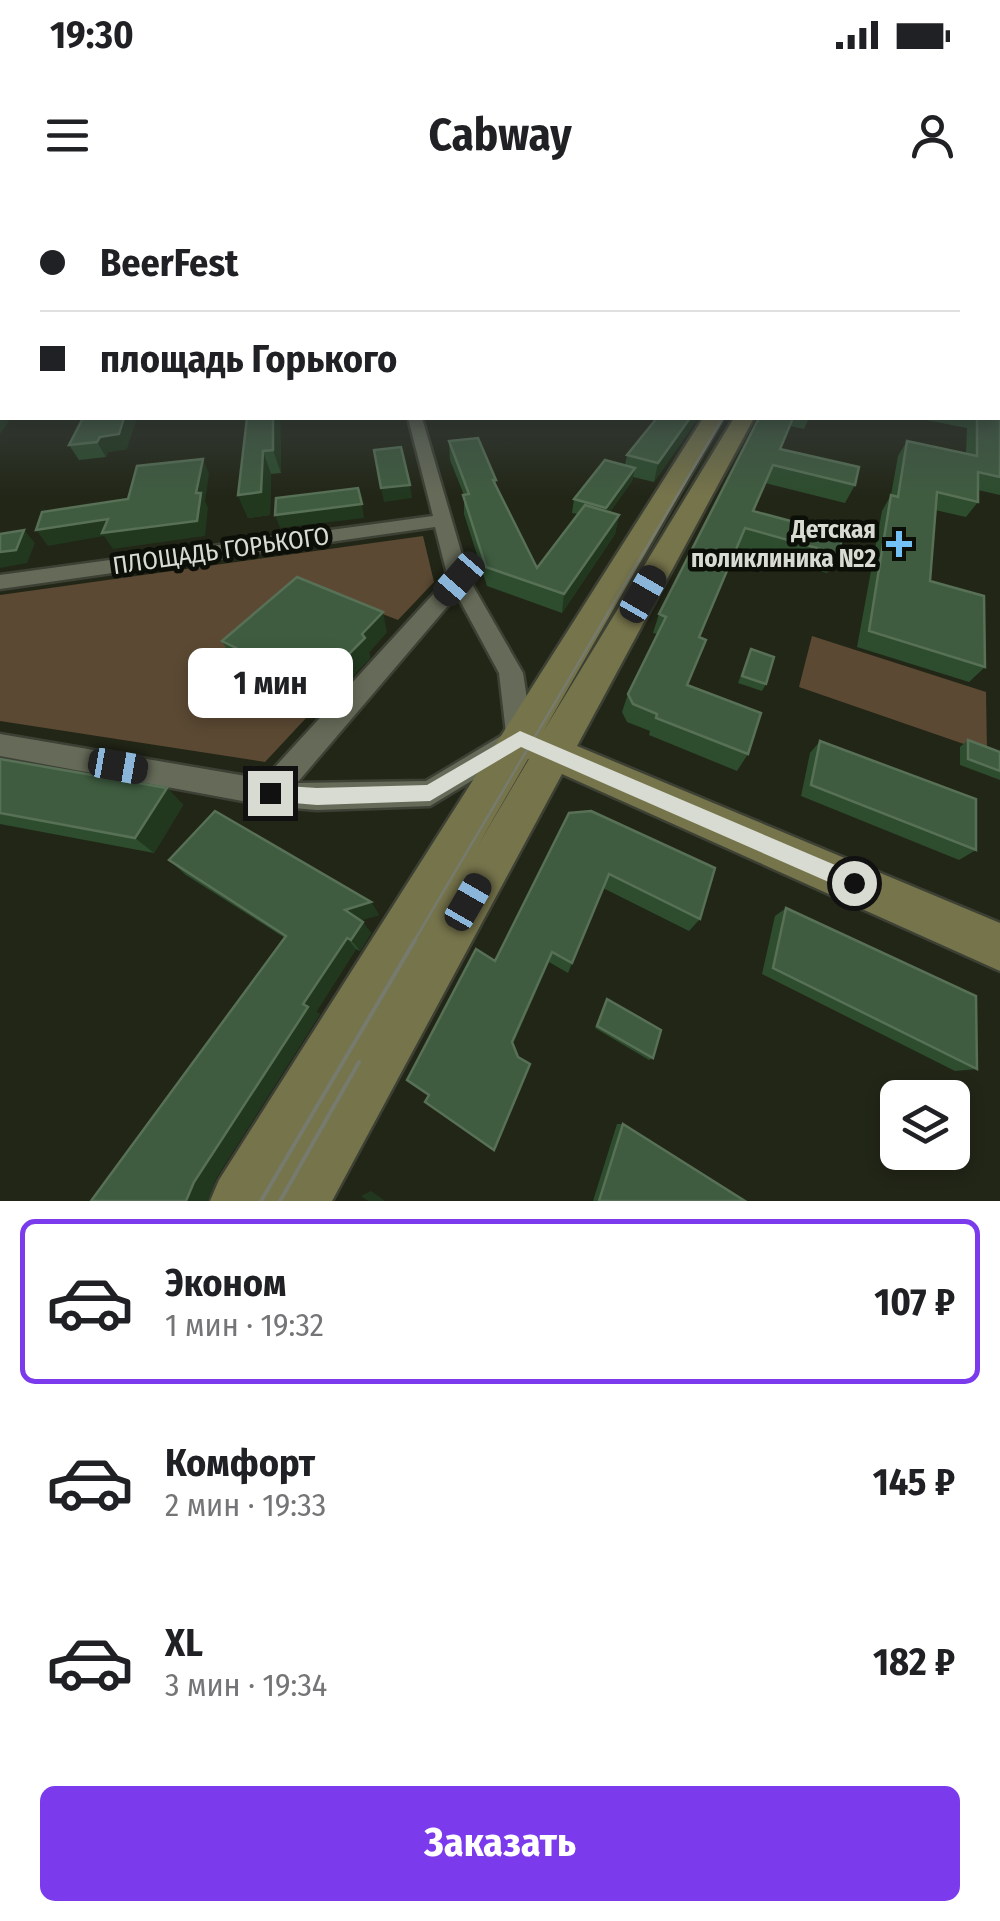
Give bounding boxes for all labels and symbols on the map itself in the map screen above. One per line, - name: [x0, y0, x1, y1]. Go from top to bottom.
- place label: Детская поликлиника №2: [691, 515, 876, 574]
- street label: ПЛОЩАДЬ ГОРЬКОГО: [111, 521, 331, 581]
- marker: Детская поликлиника №2: [886, 531, 912, 557]
- car: [428, 547, 490, 611]
- car: [615, 561, 671, 627]
- callout: 1 мин: [188, 648, 352, 718]
- car: [86, 746, 150, 786]
- route end: [248, 771, 293, 816]
- route start: [832, 861, 877, 906]
- car: [440, 869, 496, 935]

